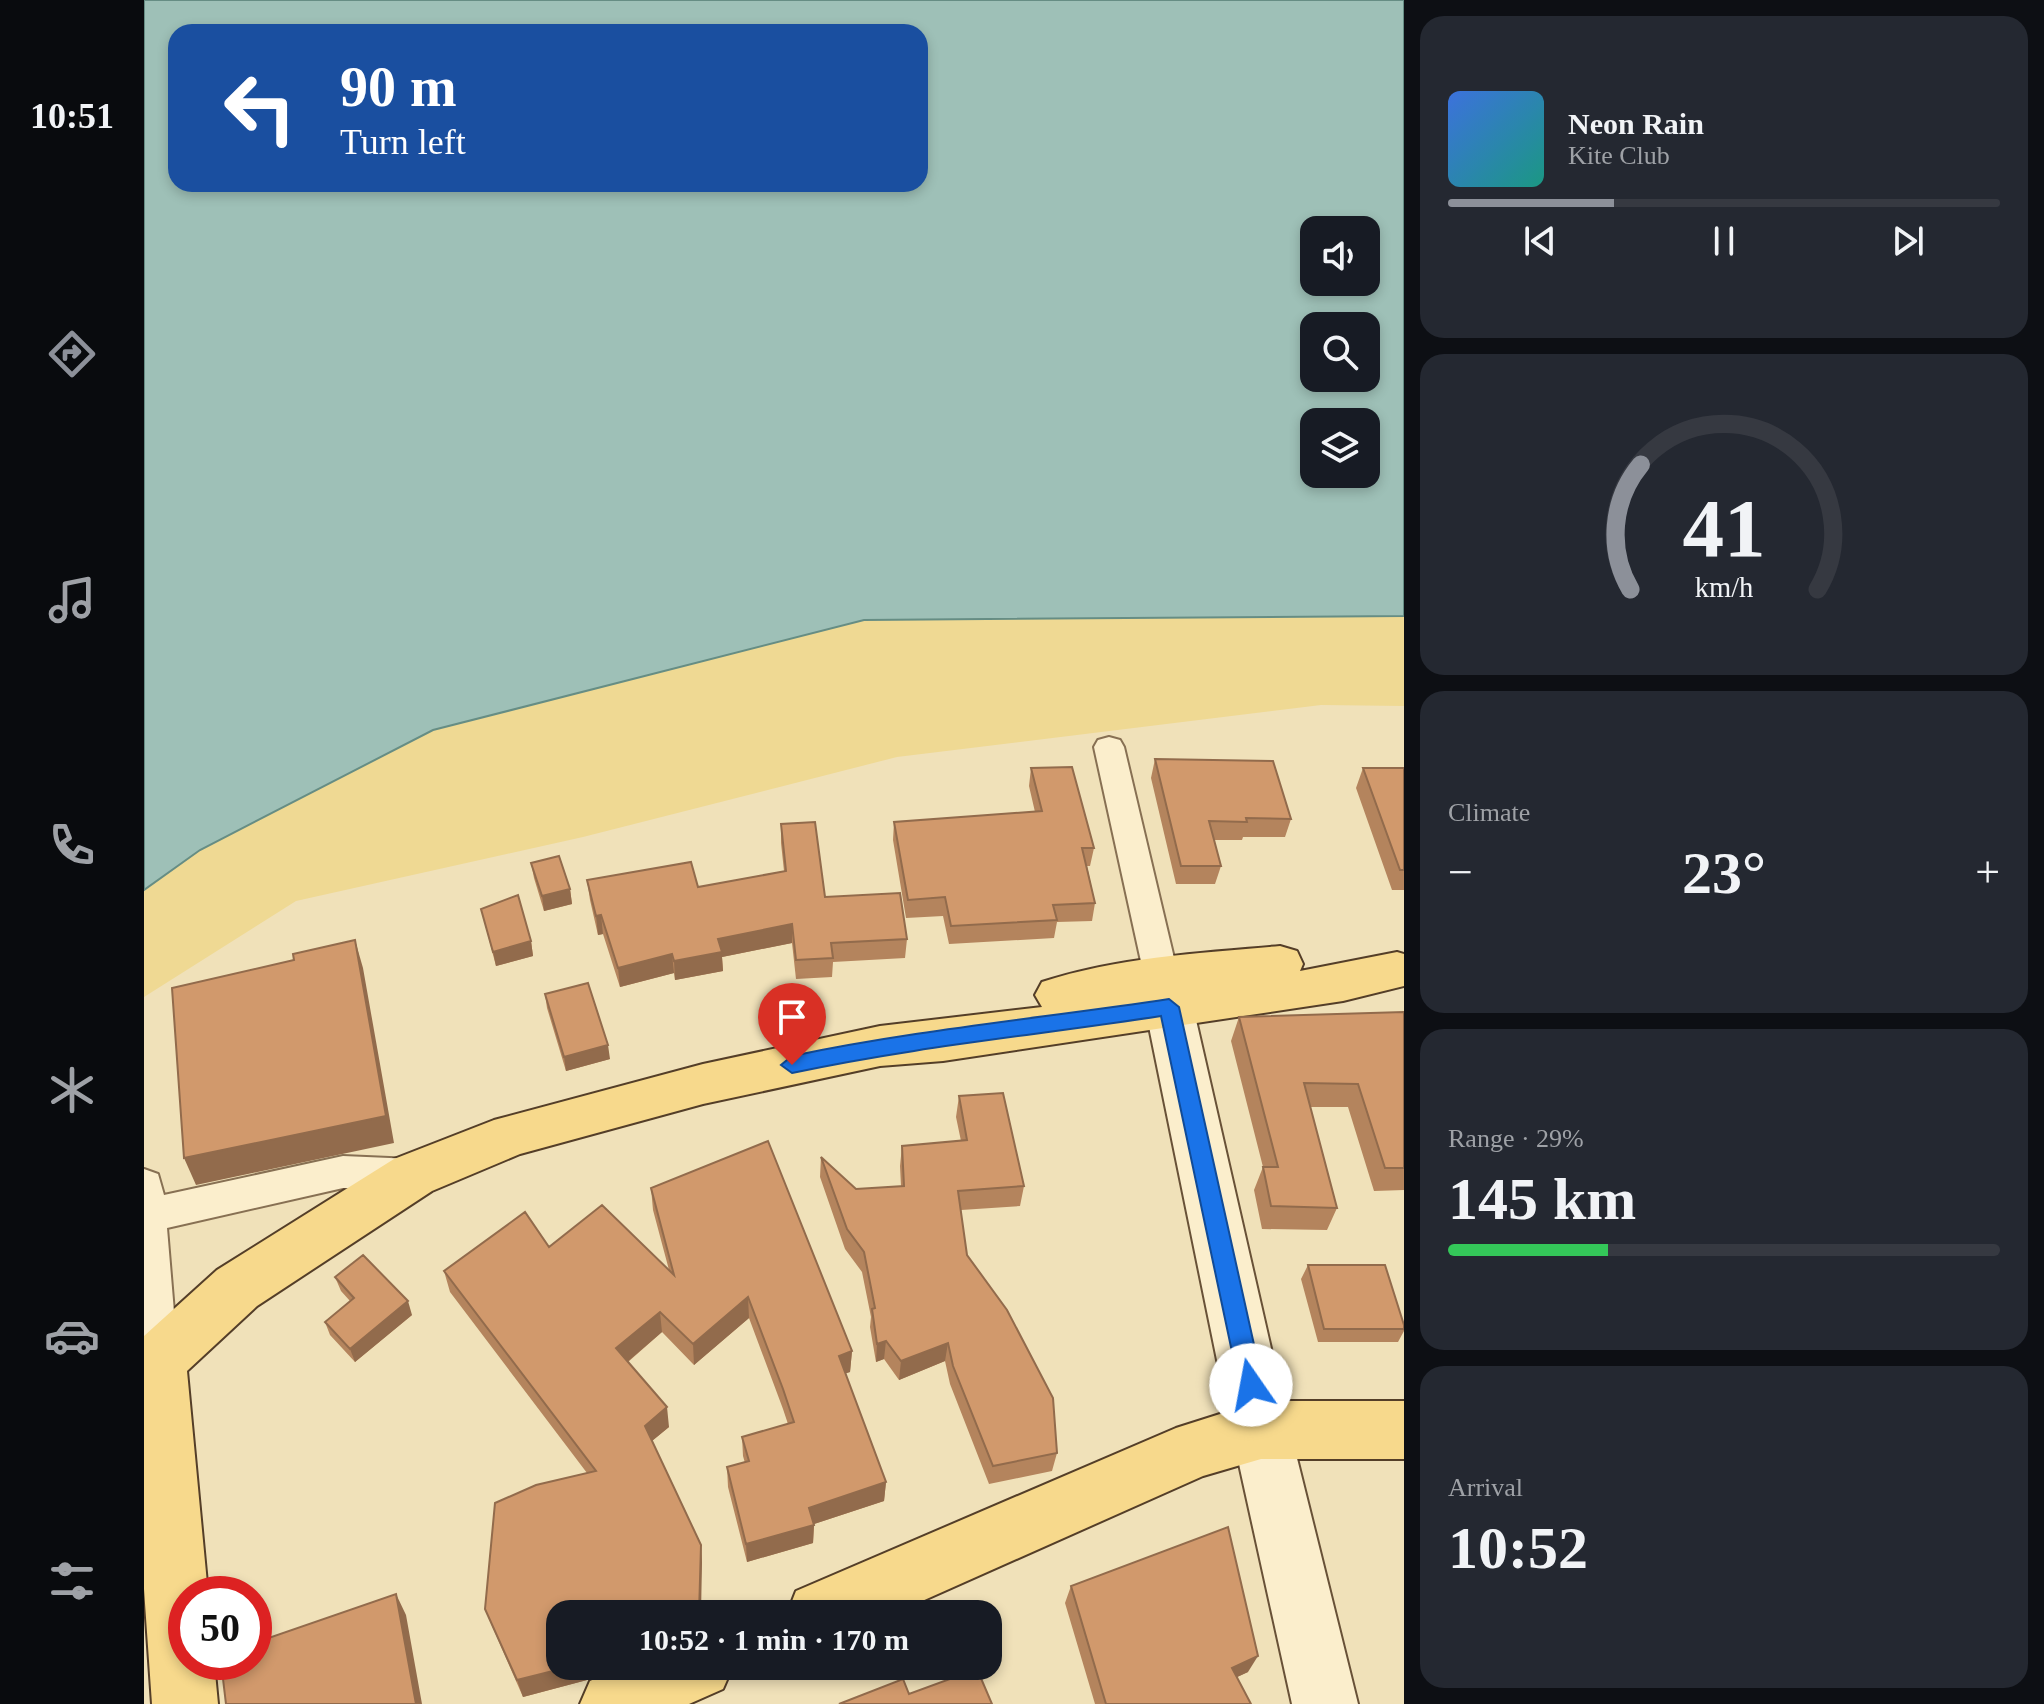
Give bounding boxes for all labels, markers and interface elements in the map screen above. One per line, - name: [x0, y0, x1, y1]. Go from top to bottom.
- icon: left: [208, 56, 312, 160]
- text: 90 m: [340, 56, 457, 118]
- text: 10:51: [30, 96, 114, 136]
- text: Neon Rain: [1568, 107, 1704, 140]
- text: Turn left: [340, 122, 466, 162]
- text: Kite Club: [1568, 141, 1670, 170]
- map controls: [1300, 216, 1380, 488]
- button: sound: [1300, 216, 1380, 296]
- icon: previous: [1518, 219, 1562, 263]
- icon: pause: [1702, 219, 1746, 263]
- icon: next: [1886, 219, 1930, 263]
- button: search: [1300, 312, 1380, 392]
- icon: directions: [44, 326, 100, 382]
- button: layers: [1300, 408, 1380, 488]
- text: 41: [1682, 482, 1766, 574]
- icon: music: [44, 572, 100, 628]
- text: km/h: [1695, 573, 1753, 604]
- text: Climate: [1448, 798, 1530, 827]
- icon: phone: [44, 817, 100, 873]
- text: 23°: [1682, 840, 1766, 906]
- text: −: [1448, 848, 1473, 897]
- text: +: [1975, 848, 2000, 897]
- pin: [758, 983, 826, 1065]
- icon: arrive: [770, 995, 814, 1039]
- icon: climate: [44, 1062, 100, 1118]
- text: Range · 29%: [1448, 1124, 1584, 1153]
- text: 145 km: [1448, 1166, 1636, 1232]
- icon: car: [44, 1308, 100, 1364]
- position arrow: [1209, 1343, 1293, 1427]
- text: Arrival: [1448, 1473, 1523, 1502]
- text: 10:52: [1448, 1515, 1588, 1581]
- icon: filters: [44, 1553, 100, 1609]
- speed limit sign: 50: [168, 1576, 272, 1680]
- text: 10:52 · 1 min · 170 m: [639, 1623, 909, 1656]

